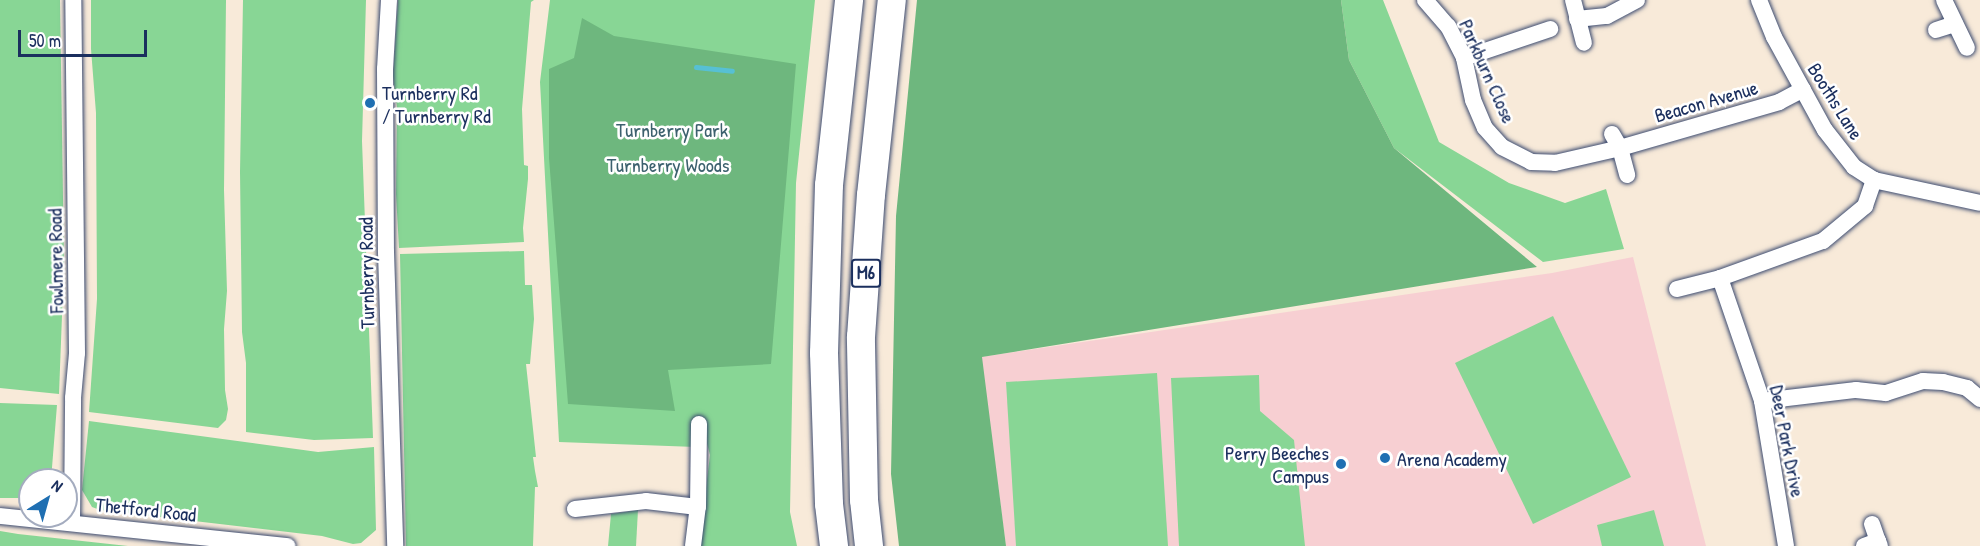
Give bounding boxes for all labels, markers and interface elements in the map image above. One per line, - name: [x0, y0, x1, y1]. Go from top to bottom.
- street label: Parkburn Close: [1454, 15, 1522, 127]
- scale bar: [21, 18, 150, 56]
- text: 50 m: [29, 28, 61, 53]
- street label: Booths Lane: [1803, 58, 1869, 144]
- street label: Beacon Avenue: [1652, 75, 1760, 127]
- place label: Turnberry Rd / Turnberry Rd: [382, 80, 491, 127]
- marker: Turnberry Rd / Turnberry Rd: [363, 96, 377, 110]
- park label: Turnberry Park: [616, 117, 728, 141]
- park label: Turnberry Woods: [607, 152, 729, 176]
- street label: Fowlmere Road: [42, 208, 68, 314]
- street label: Turnberry Road: [353, 217, 379, 329]
- road number: M6: [851, 258, 881, 288]
- street label: Deer Park Drive: [1765, 383, 1811, 499]
- place label: Perry Beeches Campus: [1225, 440, 1329, 487]
- place label: Arena Academy: [1397, 446, 1507, 470]
- marker: Arena Academy: [1378, 451, 1392, 465]
- marker: Perry Beeches Campus: [1334, 457, 1348, 471]
- north arrow: [18, 468, 78, 528]
- text: N: [48, 474, 68, 497]
- street label: Thetford Road: [95, 492, 197, 526]

